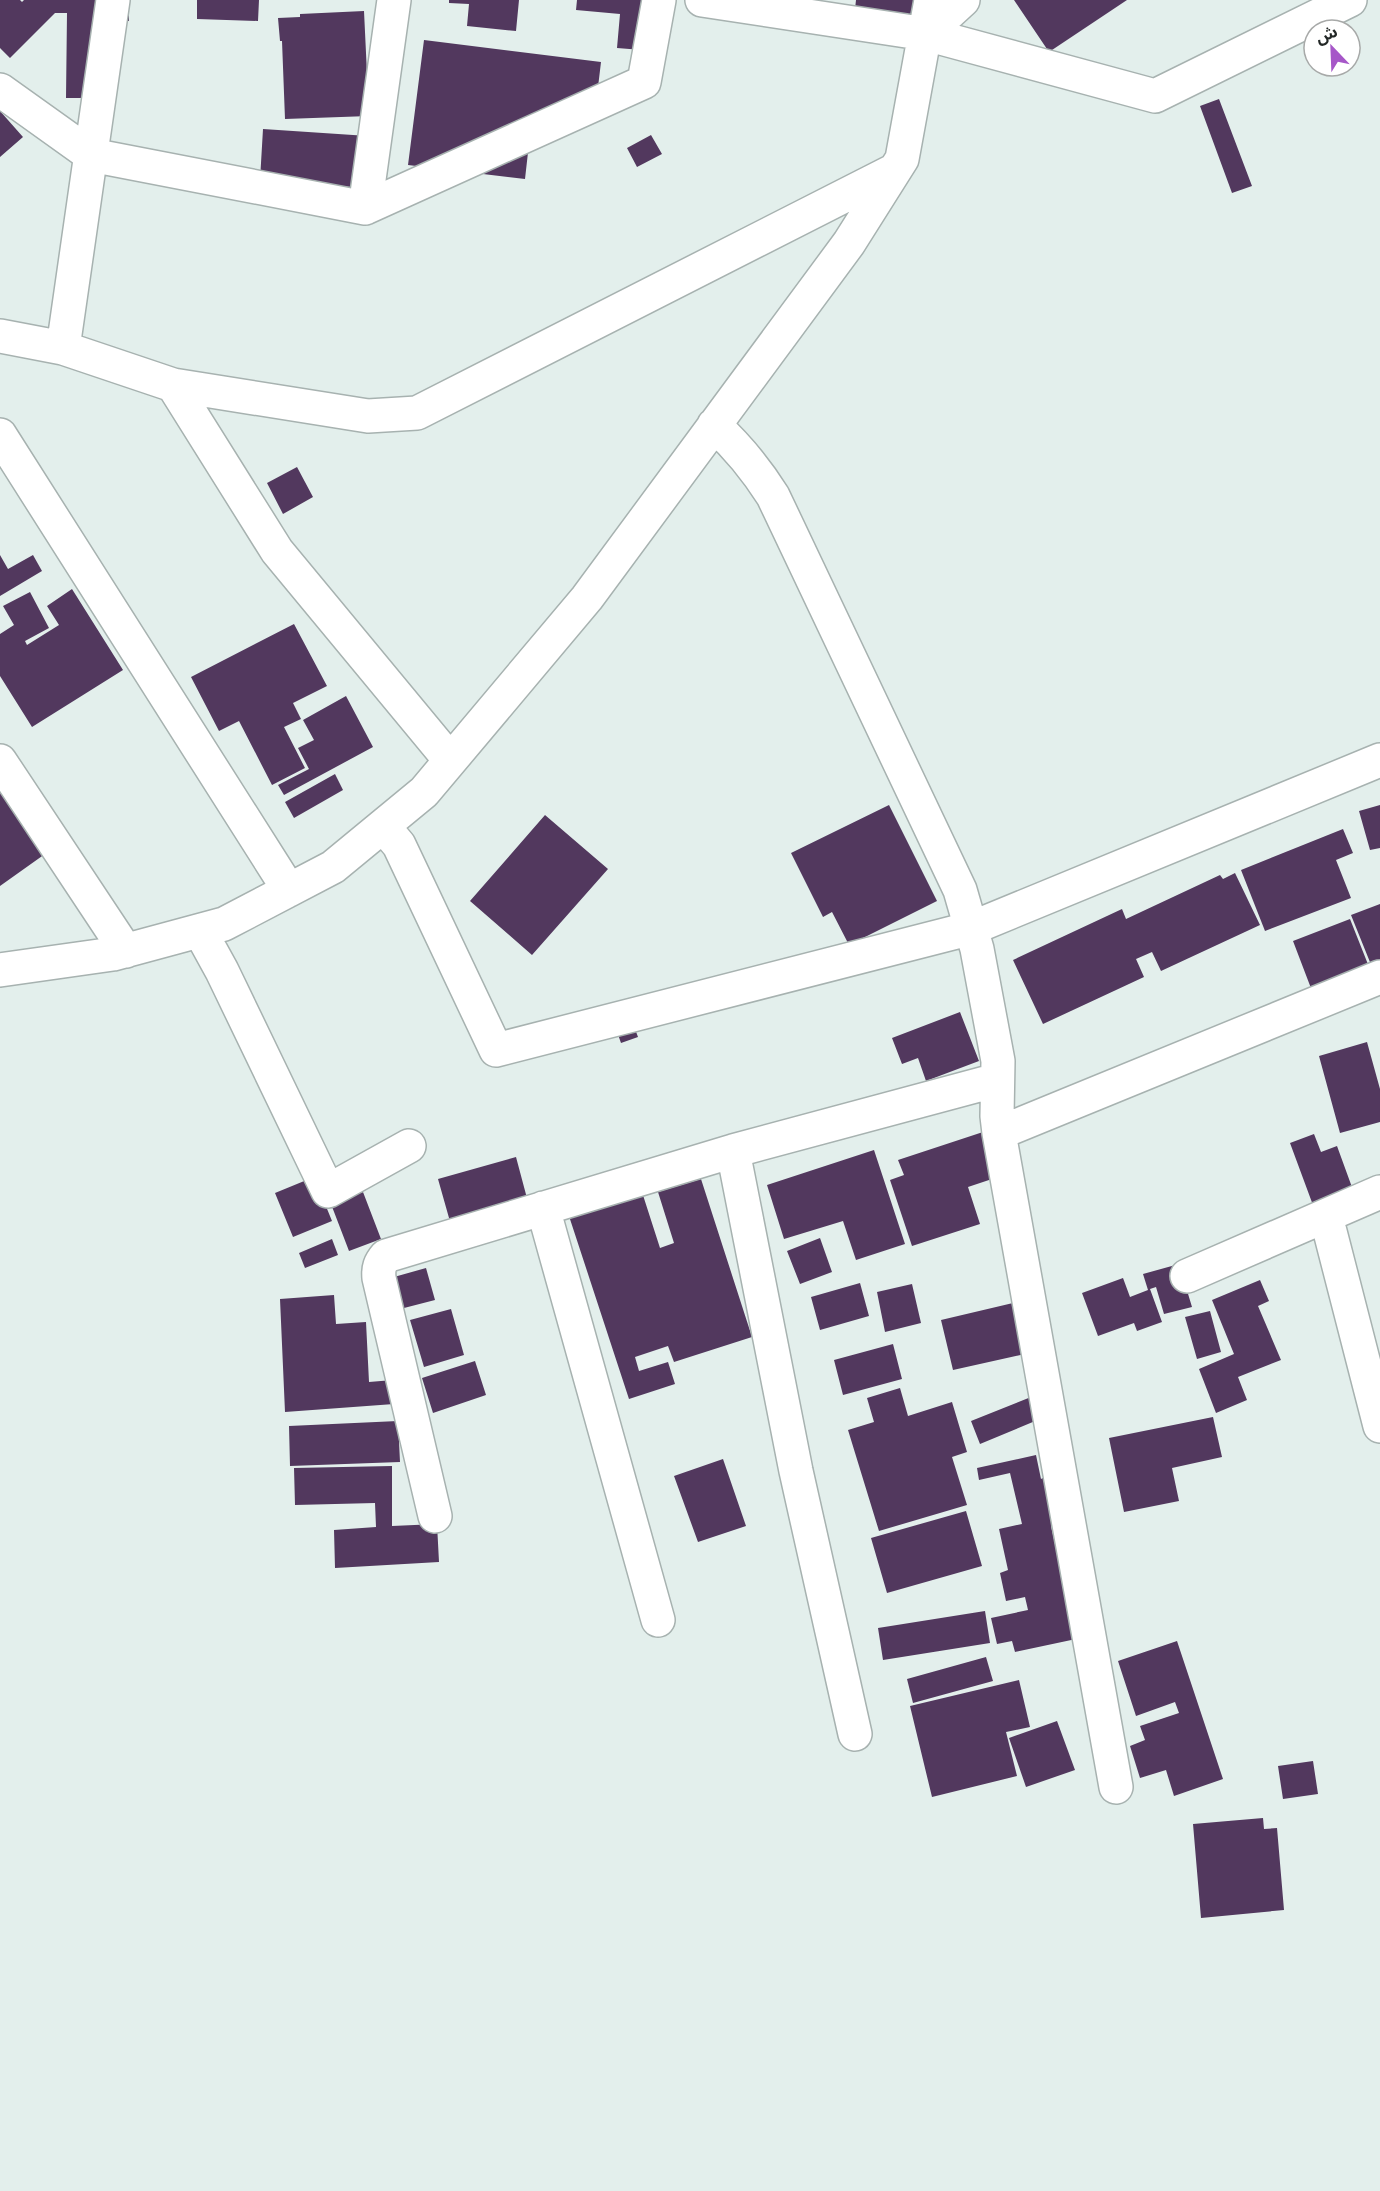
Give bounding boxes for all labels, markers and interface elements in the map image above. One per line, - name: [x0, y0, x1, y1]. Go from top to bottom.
- north arrow: [1302, 18, 1362, 78]
- text: ش: [1313, 22, 1340, 48]

